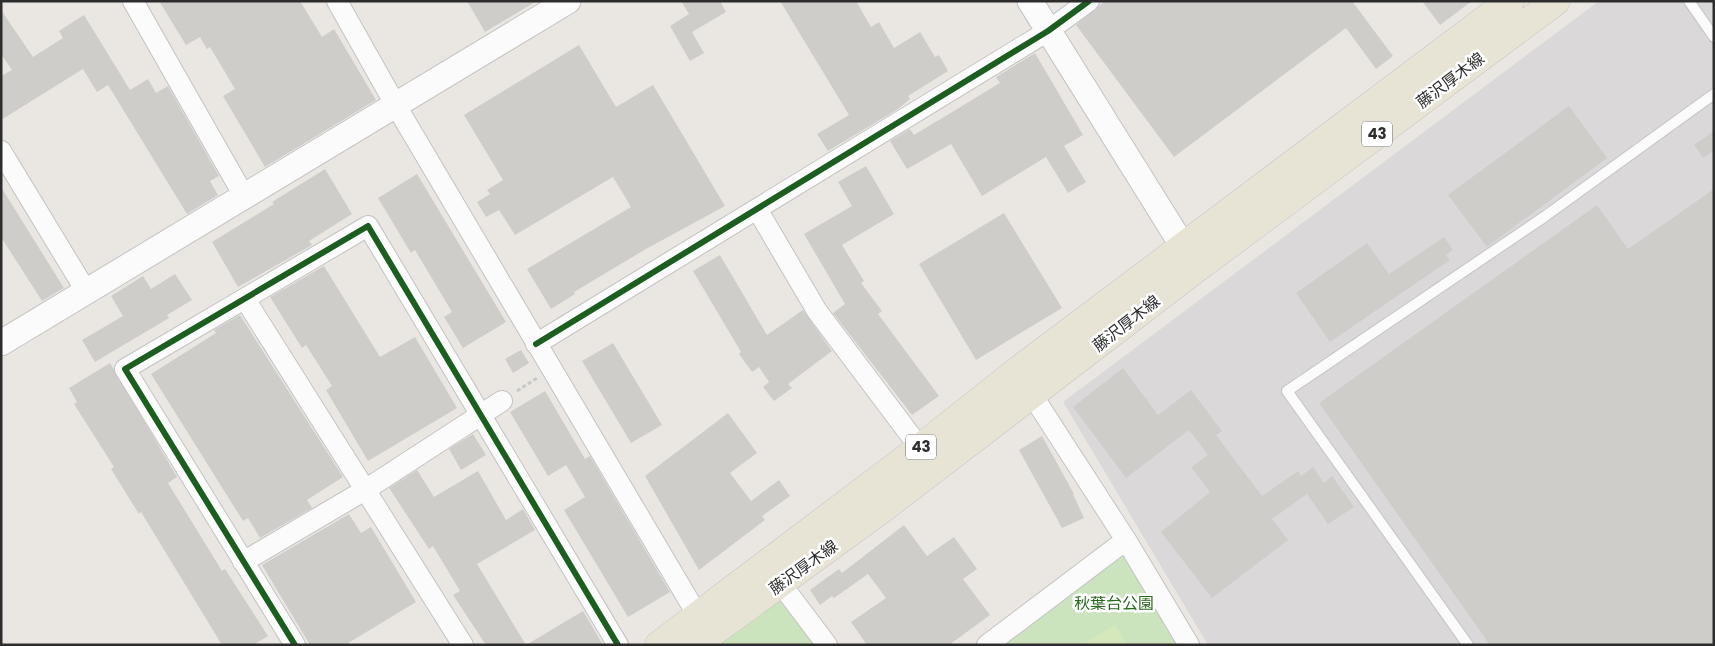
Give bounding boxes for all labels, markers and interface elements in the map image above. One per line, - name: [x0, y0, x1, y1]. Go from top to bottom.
- street label: 藤沢厚木線: [1411, 47, 1489, 114]
- road number: 43: [1362, 122, 1392, 146]
- street label: 藤沢厚木線: [1088, 290, 1165, 357]
- road number: 43: [906, 434, 936, 460]
- street label: 藤沢厚木線: [764, 535, 842, 600]
- park label: 秋葉台公園: [1074, 592, 1154, 615]

